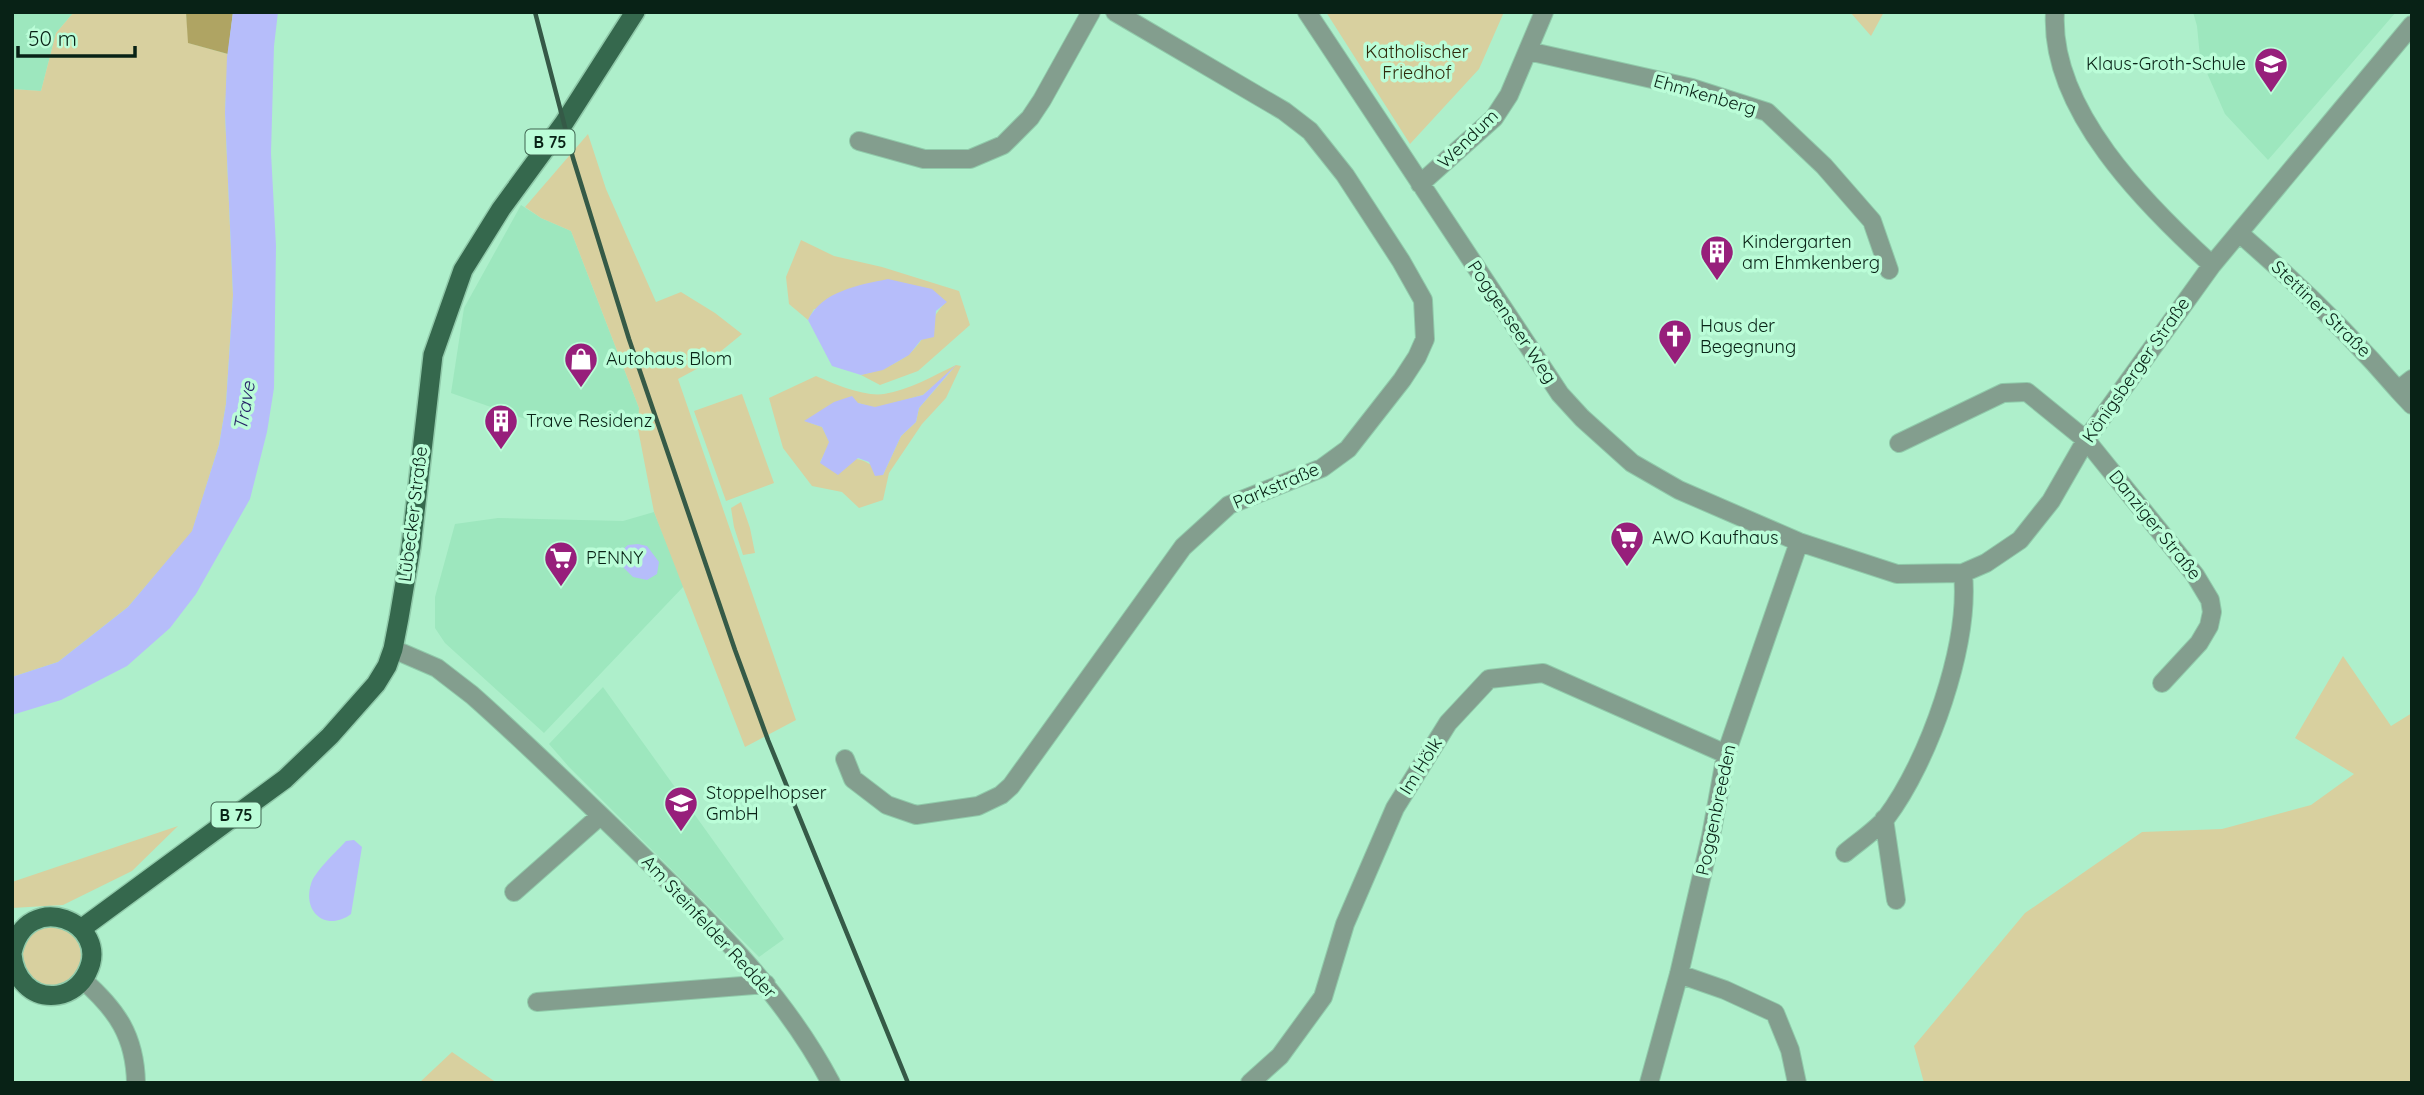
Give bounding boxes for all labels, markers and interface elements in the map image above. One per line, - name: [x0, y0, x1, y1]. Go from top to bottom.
- scale bar: [18, 14, 135, 58]
- text: 50 m: [28, 25, 77, 51]
- park label: Katholischer Friedhof: [1365, 40, 1469, 84]
- school or university icon: Klaus-Groth-Schule: [2252, 45, 2290, 94]
- place label: Klaus-Groth-Schule: [2086, 52, 2246, 75]
- street label: Ehmkenberg: [1651, 69, 1759, 120]
- street label: Wendum: [1432, 104, 1503, 173]
- road number: B 75: [526, 130, 574, 154]
- place label: Kindergarten am Ehmkenberg: [1742, 230, 1880, 274]
- building icon: Kindergarten am Ehmkenberg: [1698, 233, 1736, 282]
- street label: Stettiner Straße: [2267, 255, 2376, 362]
- street label: Poggenseer Weg: [1463, 256, 1562, 387]
- street label: Königsberger Straße: [2077, 293, 2194, 447]
- place label: Haus der Begegnung: [1700, 314, 1796, 358]
- church icon: Haus der Begegnung: [1656, 317, 1694, 366]
- shop icon: Autohaus Blom: [562, 340, 600, 389]
- place label: Autohaus Blom: [606, 347, 732, 370]
- water label: Trave: [228, 378, 260, 432]
- building icon: Trave Residenz: [482, 402, 520, 451]
- place label: Trave Residenz: [526, 409, 652, 432]
- street label: Lübecker Straße: [393, 445, 432, 583]
- street label: Parkstraße: [1229, 457, 1322, 514]
- street label: Danziger Straße: [2104, 465, 2207, 584]
- supermarket icon: AWO Kaufhaus: [1608, 519, 1646, 568]
- place label: AWO Kaufhaus: [1652, 526, 1779, 549]
- supermarket icon: PENNY: [542, 539, 580, 588]
- place label: PENNY: [586, 546, 643, 569]
- street label: Im Hölk: [1394, 733, 1447, 799]
- street label: Poggenbreeden: [1690, 742, 1741, 878]
- place label: Stoppelhopser GmbH: [706, 781, 827, 825]
- school or university icon: Stoppelhopser GmbH: [662, 784, 700, 833]
- road number: B 75: [212, 802, 260, 828]
- street label: Am Steinfelder Redder: [637, 850, 782, 1003]

